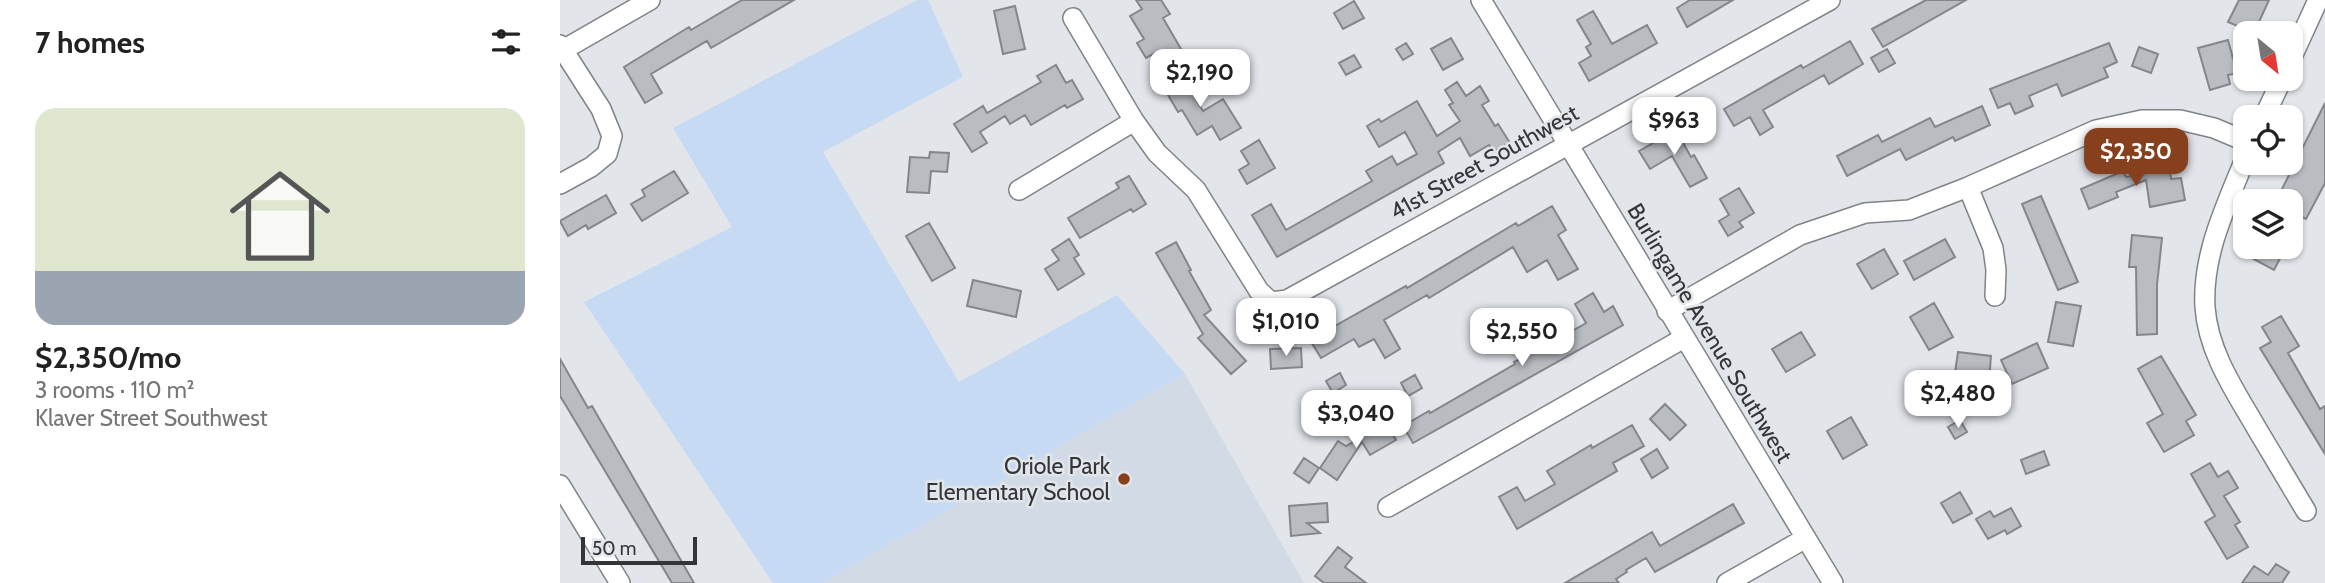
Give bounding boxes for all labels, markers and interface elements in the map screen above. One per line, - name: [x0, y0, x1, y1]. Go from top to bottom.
- north arrow: [2233, 21, 2303, 91]
- map controls: [2233, 21, 2303, 259]
- icon: filters: [487, 23, 525, 61]
- text: 7 homes: [35, 24, 145, 61]
- pin: $2,190: [1143, 50, 1257, 109]
- text: $2,190: [1166, 58, 1234, 86]
- pin: $963: [1633, 97, 1715, 157]
- street label: 41st Street Southwest: [1385, 98, 1583, 225]
- button: locate: [2233, 105, 2303, 175]
- text: $963: [1648, 106, 1700, 134]
- pin: $2,350: [2079, 128, 2193, 188]
- text: $2,350: [2100, 137, 2172, 165]
- icon: home: [217, 153, 343, 279]
- button: layers: [2233, 189, 2303, 259]
- street label: Burlingame Avenue Southwest: [1621, 198, 1799, 468]
- pin: $1,010: [1229, 298, 1343, 358]
- text: $1,010: [1252, 307, 1320, 335]
- pin: $2,550: [1465, 308, 1579, 368]
- text: $2,550: [1486, 317, 1558, 345]
- text: $2,350/mo: [35, 339, 181, 376]
- pin: $2,480: [1901, 370, 2015, 430]
- text: 3 rooms · 110 m²: [35, 376, 194, 404]
- text: $2,480: [1920, 379, 1996, 407]
- pin: $3,040: [1299, 391, 1413, 450]
- text: $3,040: [1317, 399, 1395, 427]
- text: Klaver Street Southwest: [35, 404, 267, 432]
- place label: Oriole Park Elementary School: [926, 452, 1111, 506]
- marker: Oriole Park Elementary School: [1116, 471, 1132, 487]
- scale bar: [581, 534, 696, 566]
- text: 50 m: [592, 537, 636, 560]

